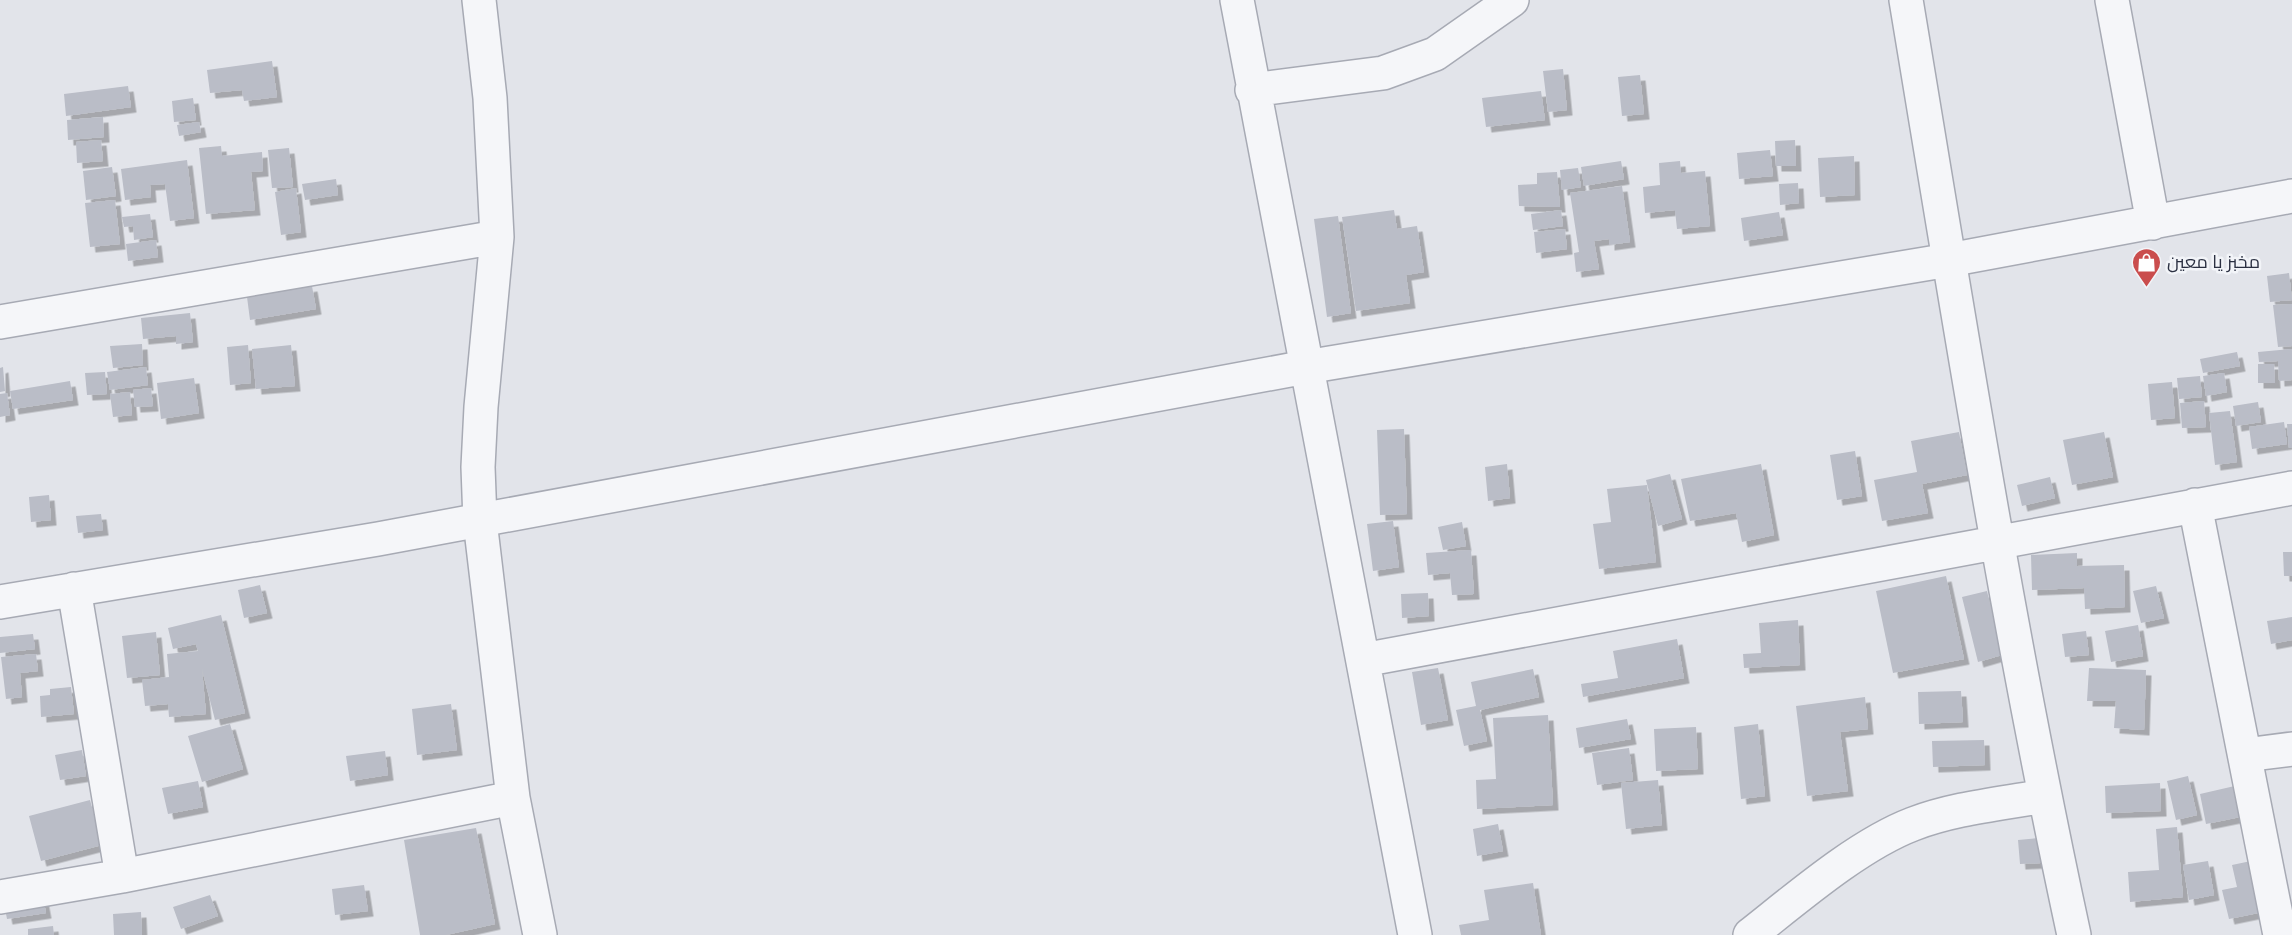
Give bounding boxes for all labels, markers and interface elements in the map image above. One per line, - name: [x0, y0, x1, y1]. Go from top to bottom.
- shop icon: مخبز يا معين: [2130, 246, 2162, 288]
- place label: مخبز يا معين: [2167, 251, 2260, 273]

